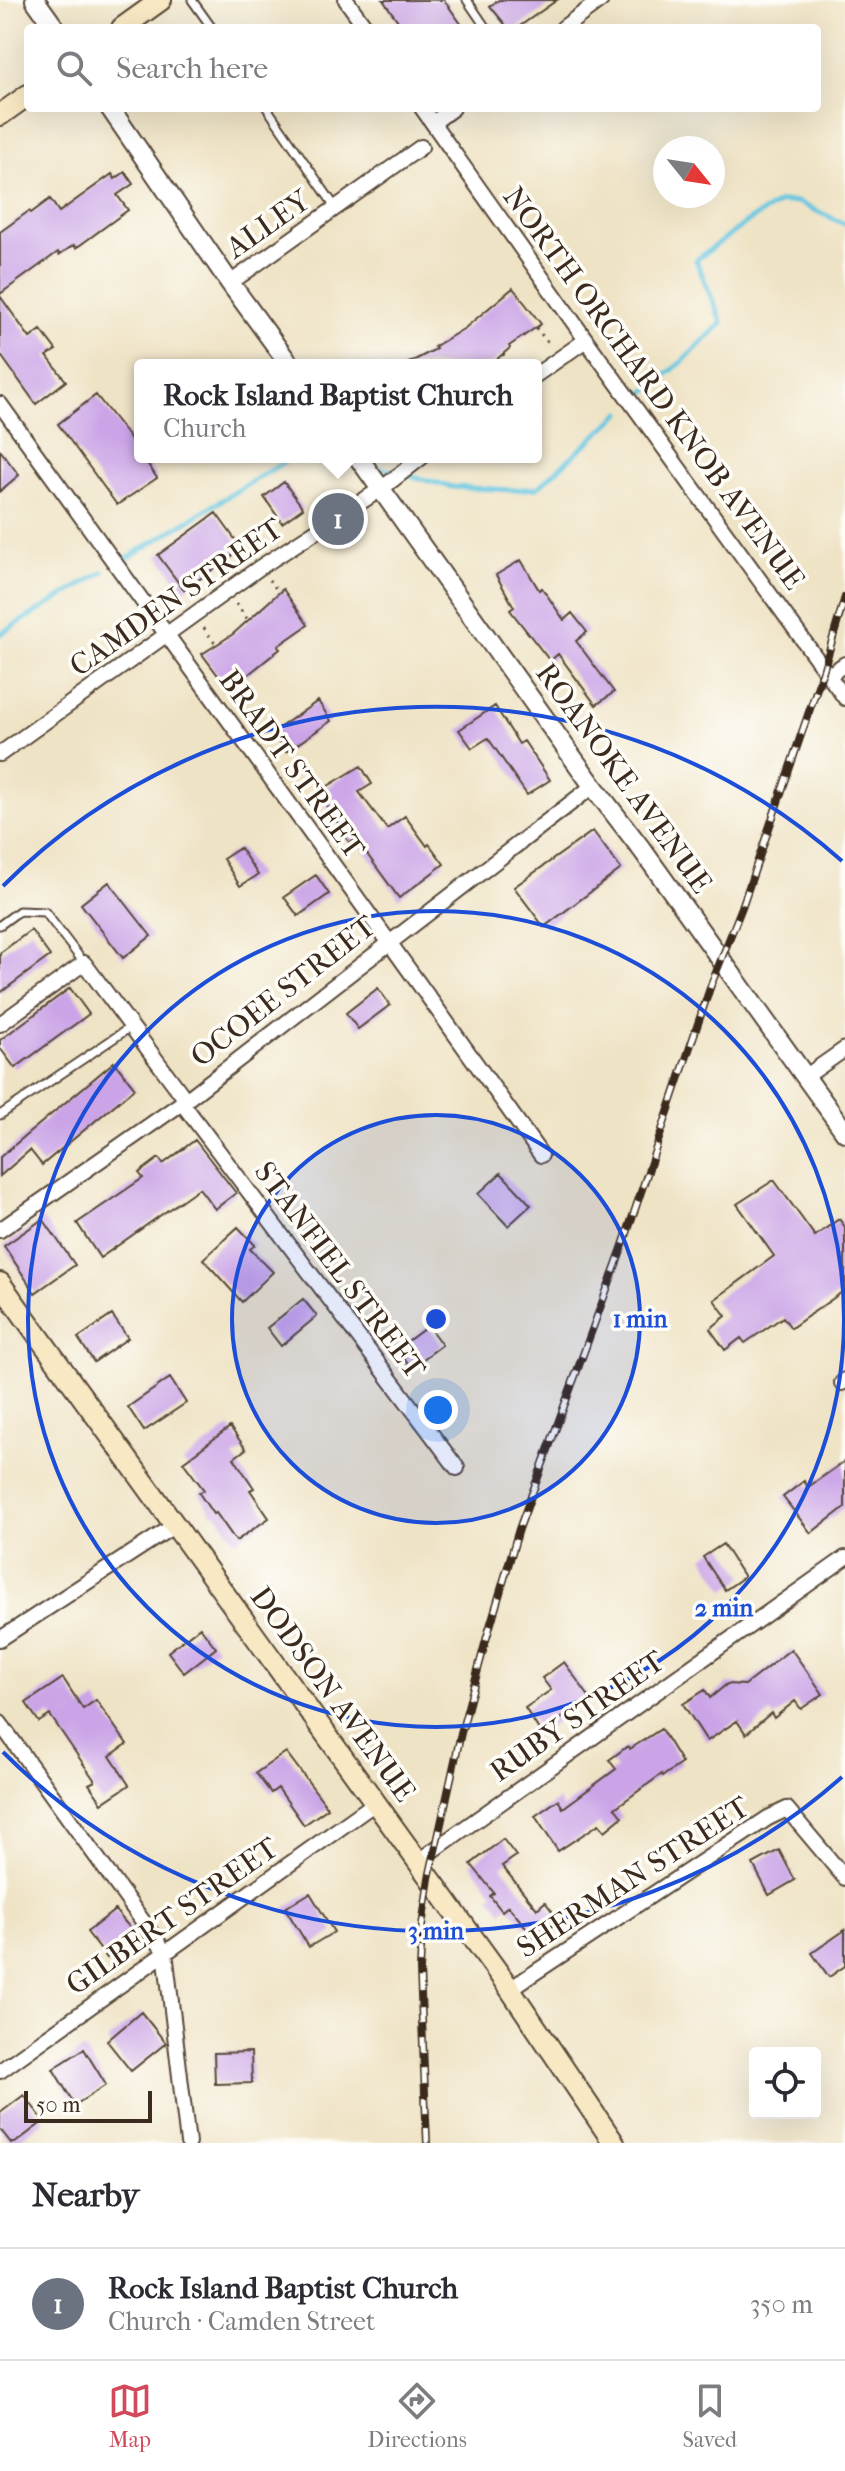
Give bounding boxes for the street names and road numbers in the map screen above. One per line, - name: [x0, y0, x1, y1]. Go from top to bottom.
- street label: NORTH ORCHARD KNOB AVENUE: [496, 180, 812, 597]
- street label: ALLEY: [219, 182, 318, 266]
- street label: CAMDEN STREET: [63, 511, 290, 684]
- street label: ROANOKE AVENUE: [528, 656, 719, 900]
- street label: BRADT STREET: [211, 663, 372, 866]
- street label: OCOEE STREET: [184, 908, 383, 1074]
- street label: STANFIEL STREET: [247, 1155, 433, 1386]
- street label: DODSON AVENUE: [243, 1580, 422, 1809]
- street label: RUBY STREET: [484, 1643, 672, 1789]
- street label: SHERMAN STREET: [511, 1789, 757, 1966]
- street label: GILBERT STREET: [60, 1830, 286, 2003]

